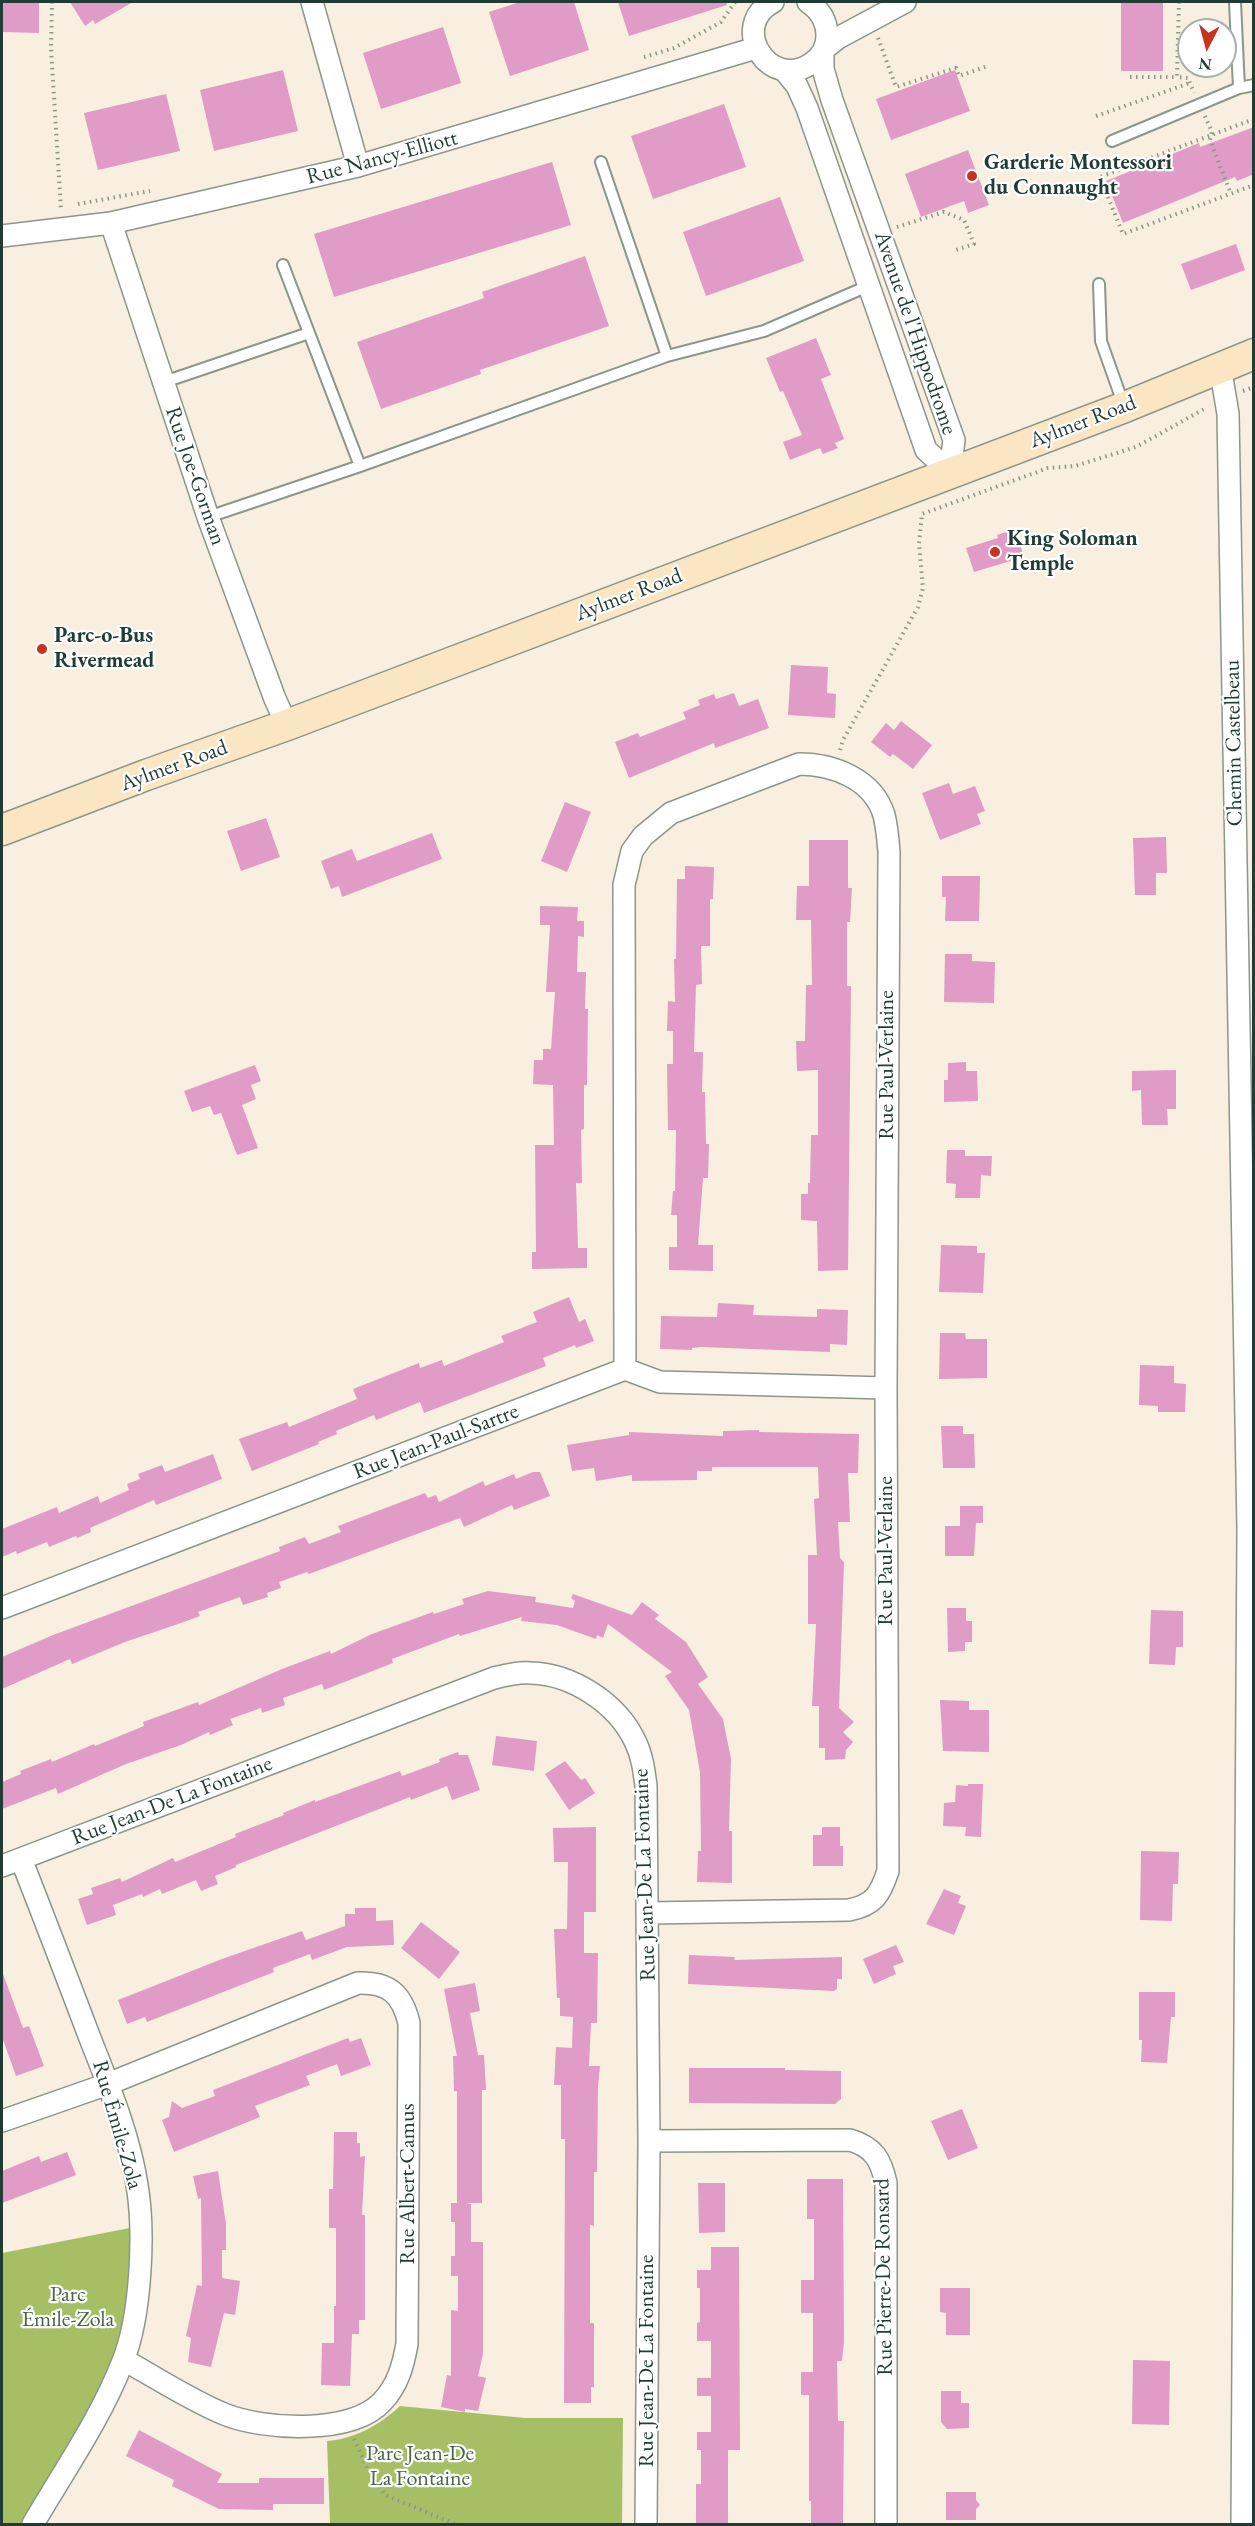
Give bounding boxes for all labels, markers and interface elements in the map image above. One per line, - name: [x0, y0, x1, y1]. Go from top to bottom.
- north arrow: [1177, 18, 1237, 78]
- text: N: [1198, 53, 1213, 76]
- street label: Rue Nancy-Elliott: [304, 125, 460, 191]
- place label: Garderie Montessori du Connaught: [984, 150, 1172, 202]
- marker: Garderie Montessori du Connaught: [965, 169, 979, 183]
- street label: Avenue de l'Hippodrome: [868, 228, 962, 438]
- street label: Aylmer Road: [1026, 390, 1140, 454]
- street label: Rue Joe-Gorman: [159, 403, 231, 549]
- place label: King Soloman Temple: [1007, 526, 1138, 578]
- marker: King Soloman Temple: [988, 545, 1002, 559]
- street label: Aylmer Road: [572, 563, 686, 627]
- place label: Parc-o-Bus Rivermead: [54, 623, 154, 674]
- marker: Parc-o-Bus Rivermead: [35, 642, 49, 656]
- street label: Chemin Castelbeau: [1219, 659, 1249, 827]
- street label: Aylmer Road: [117, 734, 231, 798]
- street label: Rue Paul-Verlaine: [874, 990, 900, 1140]
- street label: Rue Jean-Paul-Sartre: [350, 1398, 522, 1486]
- street label: Rue Paul-Verlaine: [873, 1476, 899, 1626]
- street label: Rue Jean-De La Fontaine: [68, 1751, 276, 1851]
- street label: Rue Jean-De La Fontaine: [628, 1768, 662, 1982]
- street label: Rue Émile-Zola: [86, 2057, 148, 2193]
- street label: Rue Albert-Camus: [395, 2103, 421, 2265]
- street label: Rue Pierre-De Ronsard: [869, 2178, 899, 2376]
- street label: Rue Jean-De La Fontaine: [634, 2255, 660, 2467]
- park label: Parc Émile-Zola: [22, 2282, 114, 2334]
- park label: Parc Jean-De La Fontaine: [366, 2441, 474, 2492]

